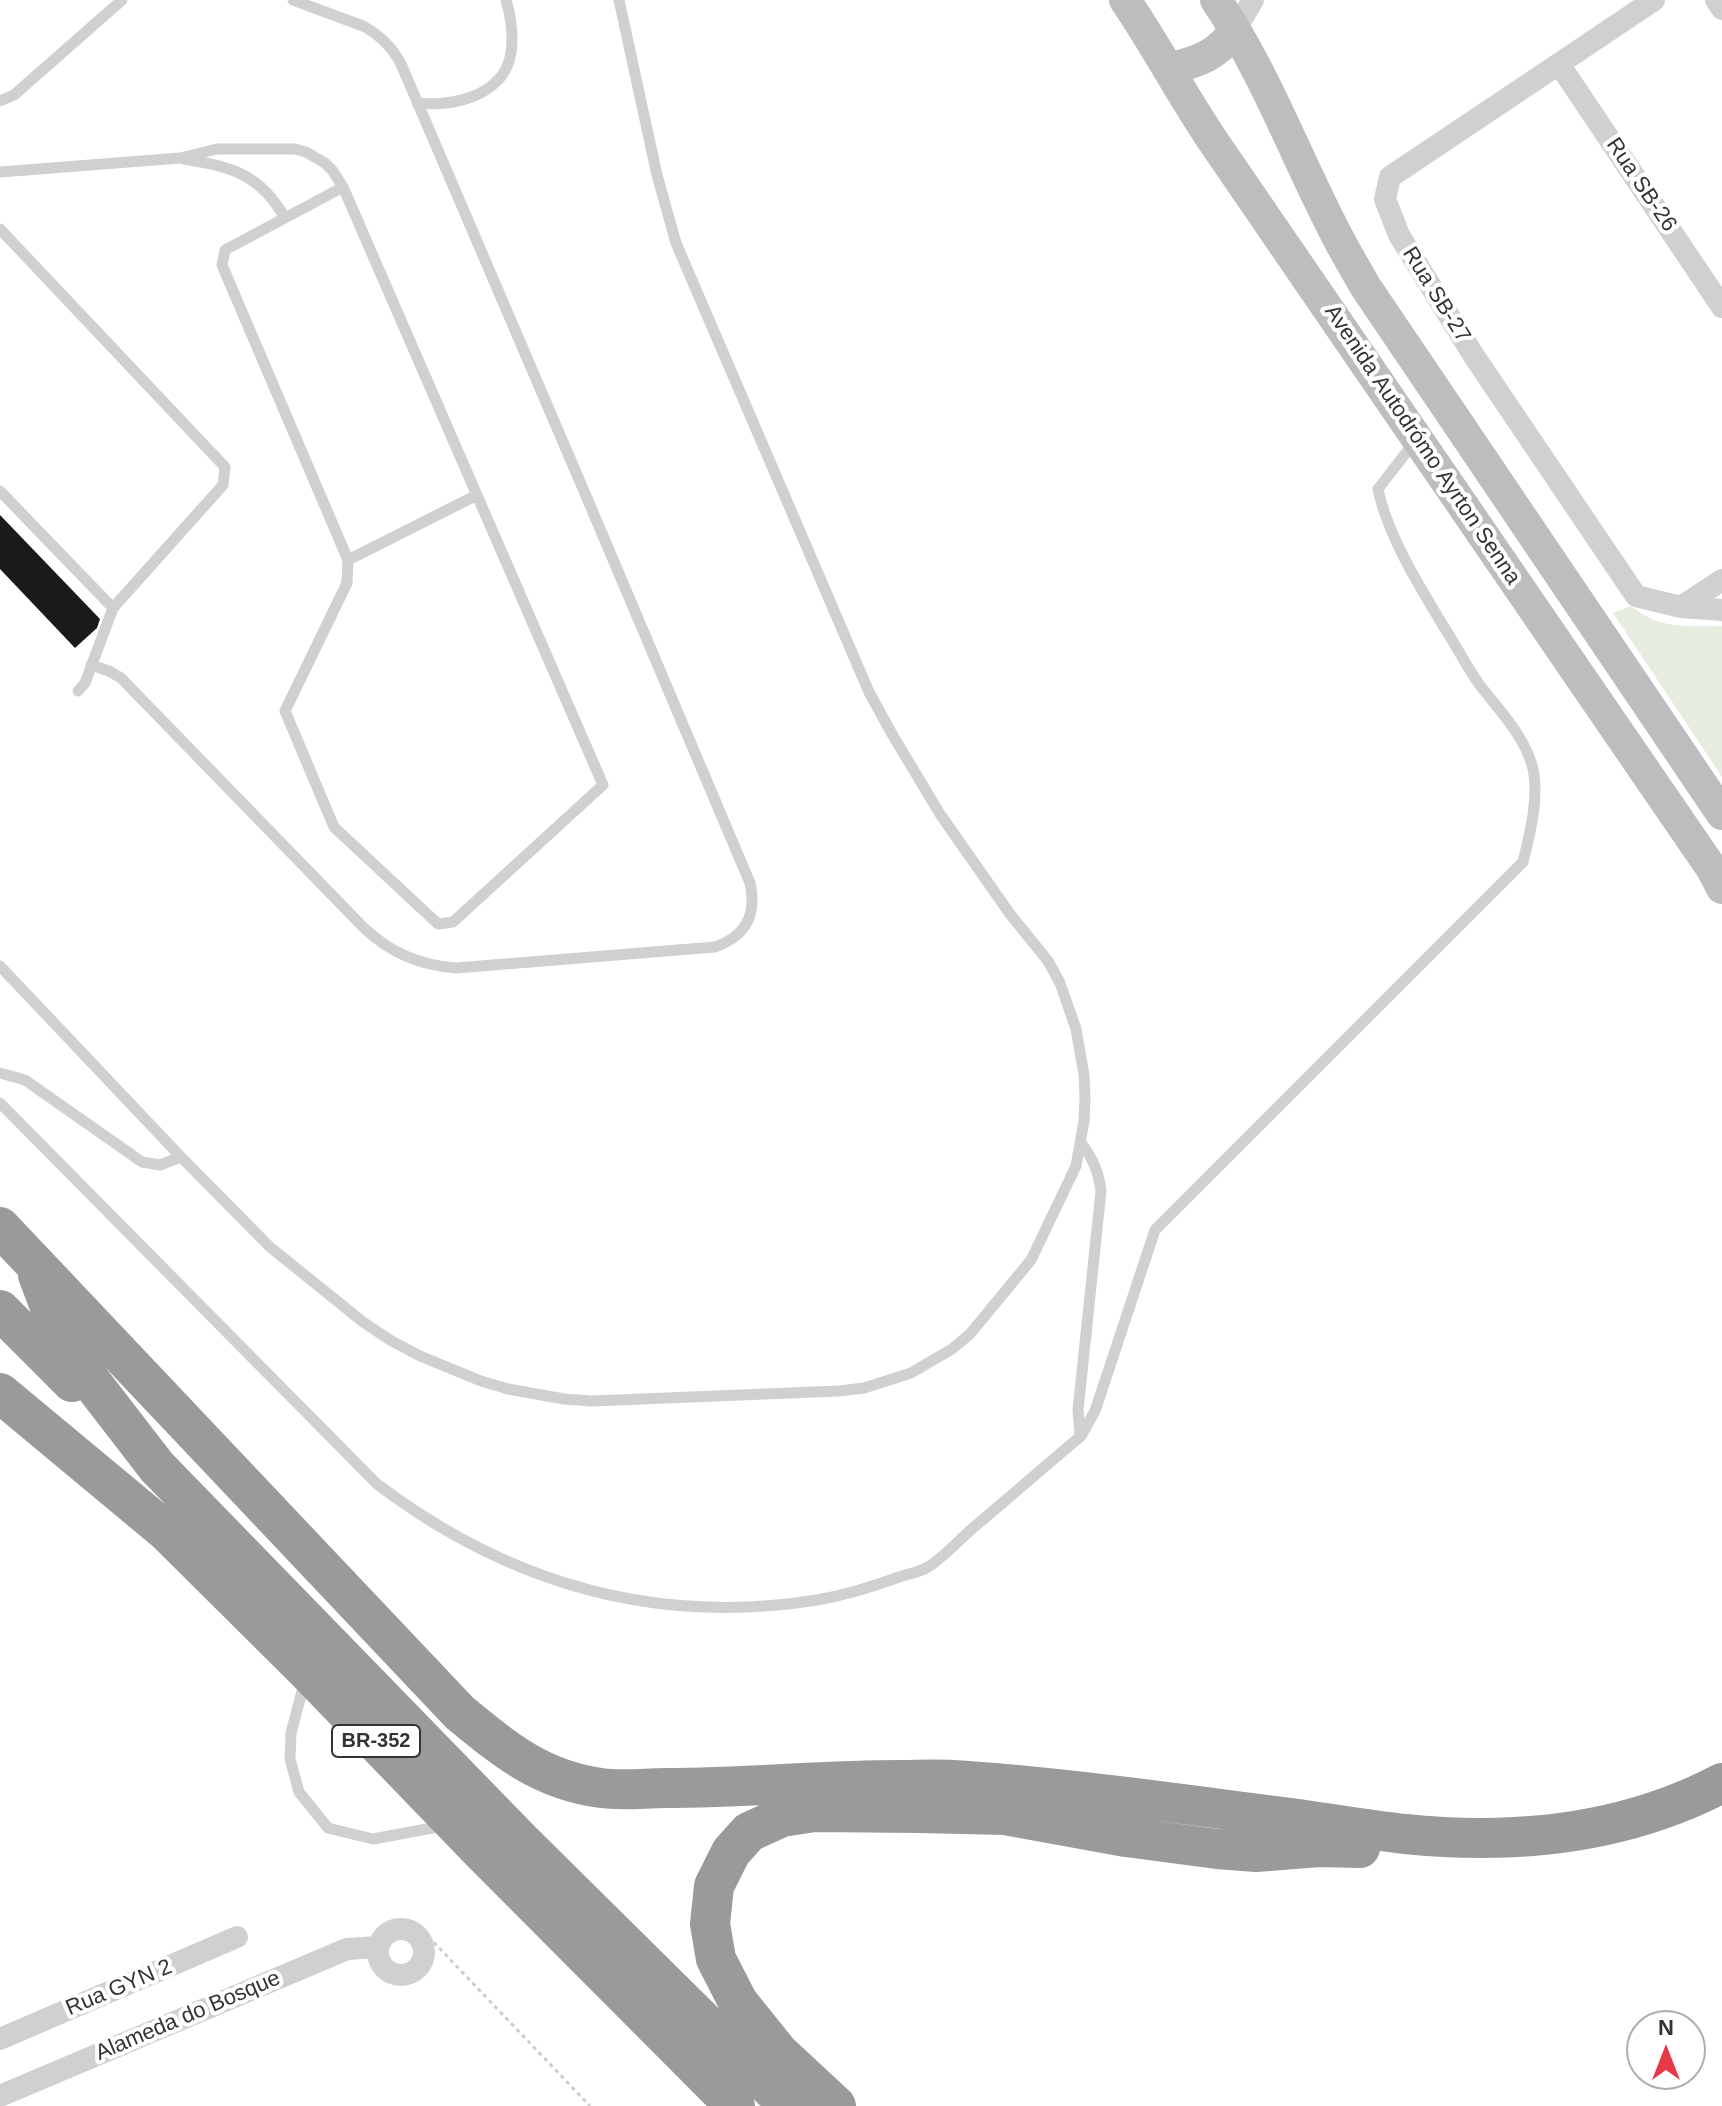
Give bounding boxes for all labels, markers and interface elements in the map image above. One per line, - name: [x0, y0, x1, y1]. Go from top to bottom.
- street label: Rua SB-26: [1600, 133, 1682, 237]
- street label: Rua SB-27: [1396, 242, 1476, 348]
- street label: Avenida Autodrómo Ayrton Senna: [1318, 300, 1526, 590]
- road number: BR-352: [332, 1725, 420, 1757]
- street label: Rua GYN 2: [62, 1954, 176, 2022]
- street label: Alameda do Bosque: [92, 1965, 284, 2067]
- north arrow: [1626, 2010, 1706, 2090]
- text: N: [1658, 2015, 1674, 2040]

